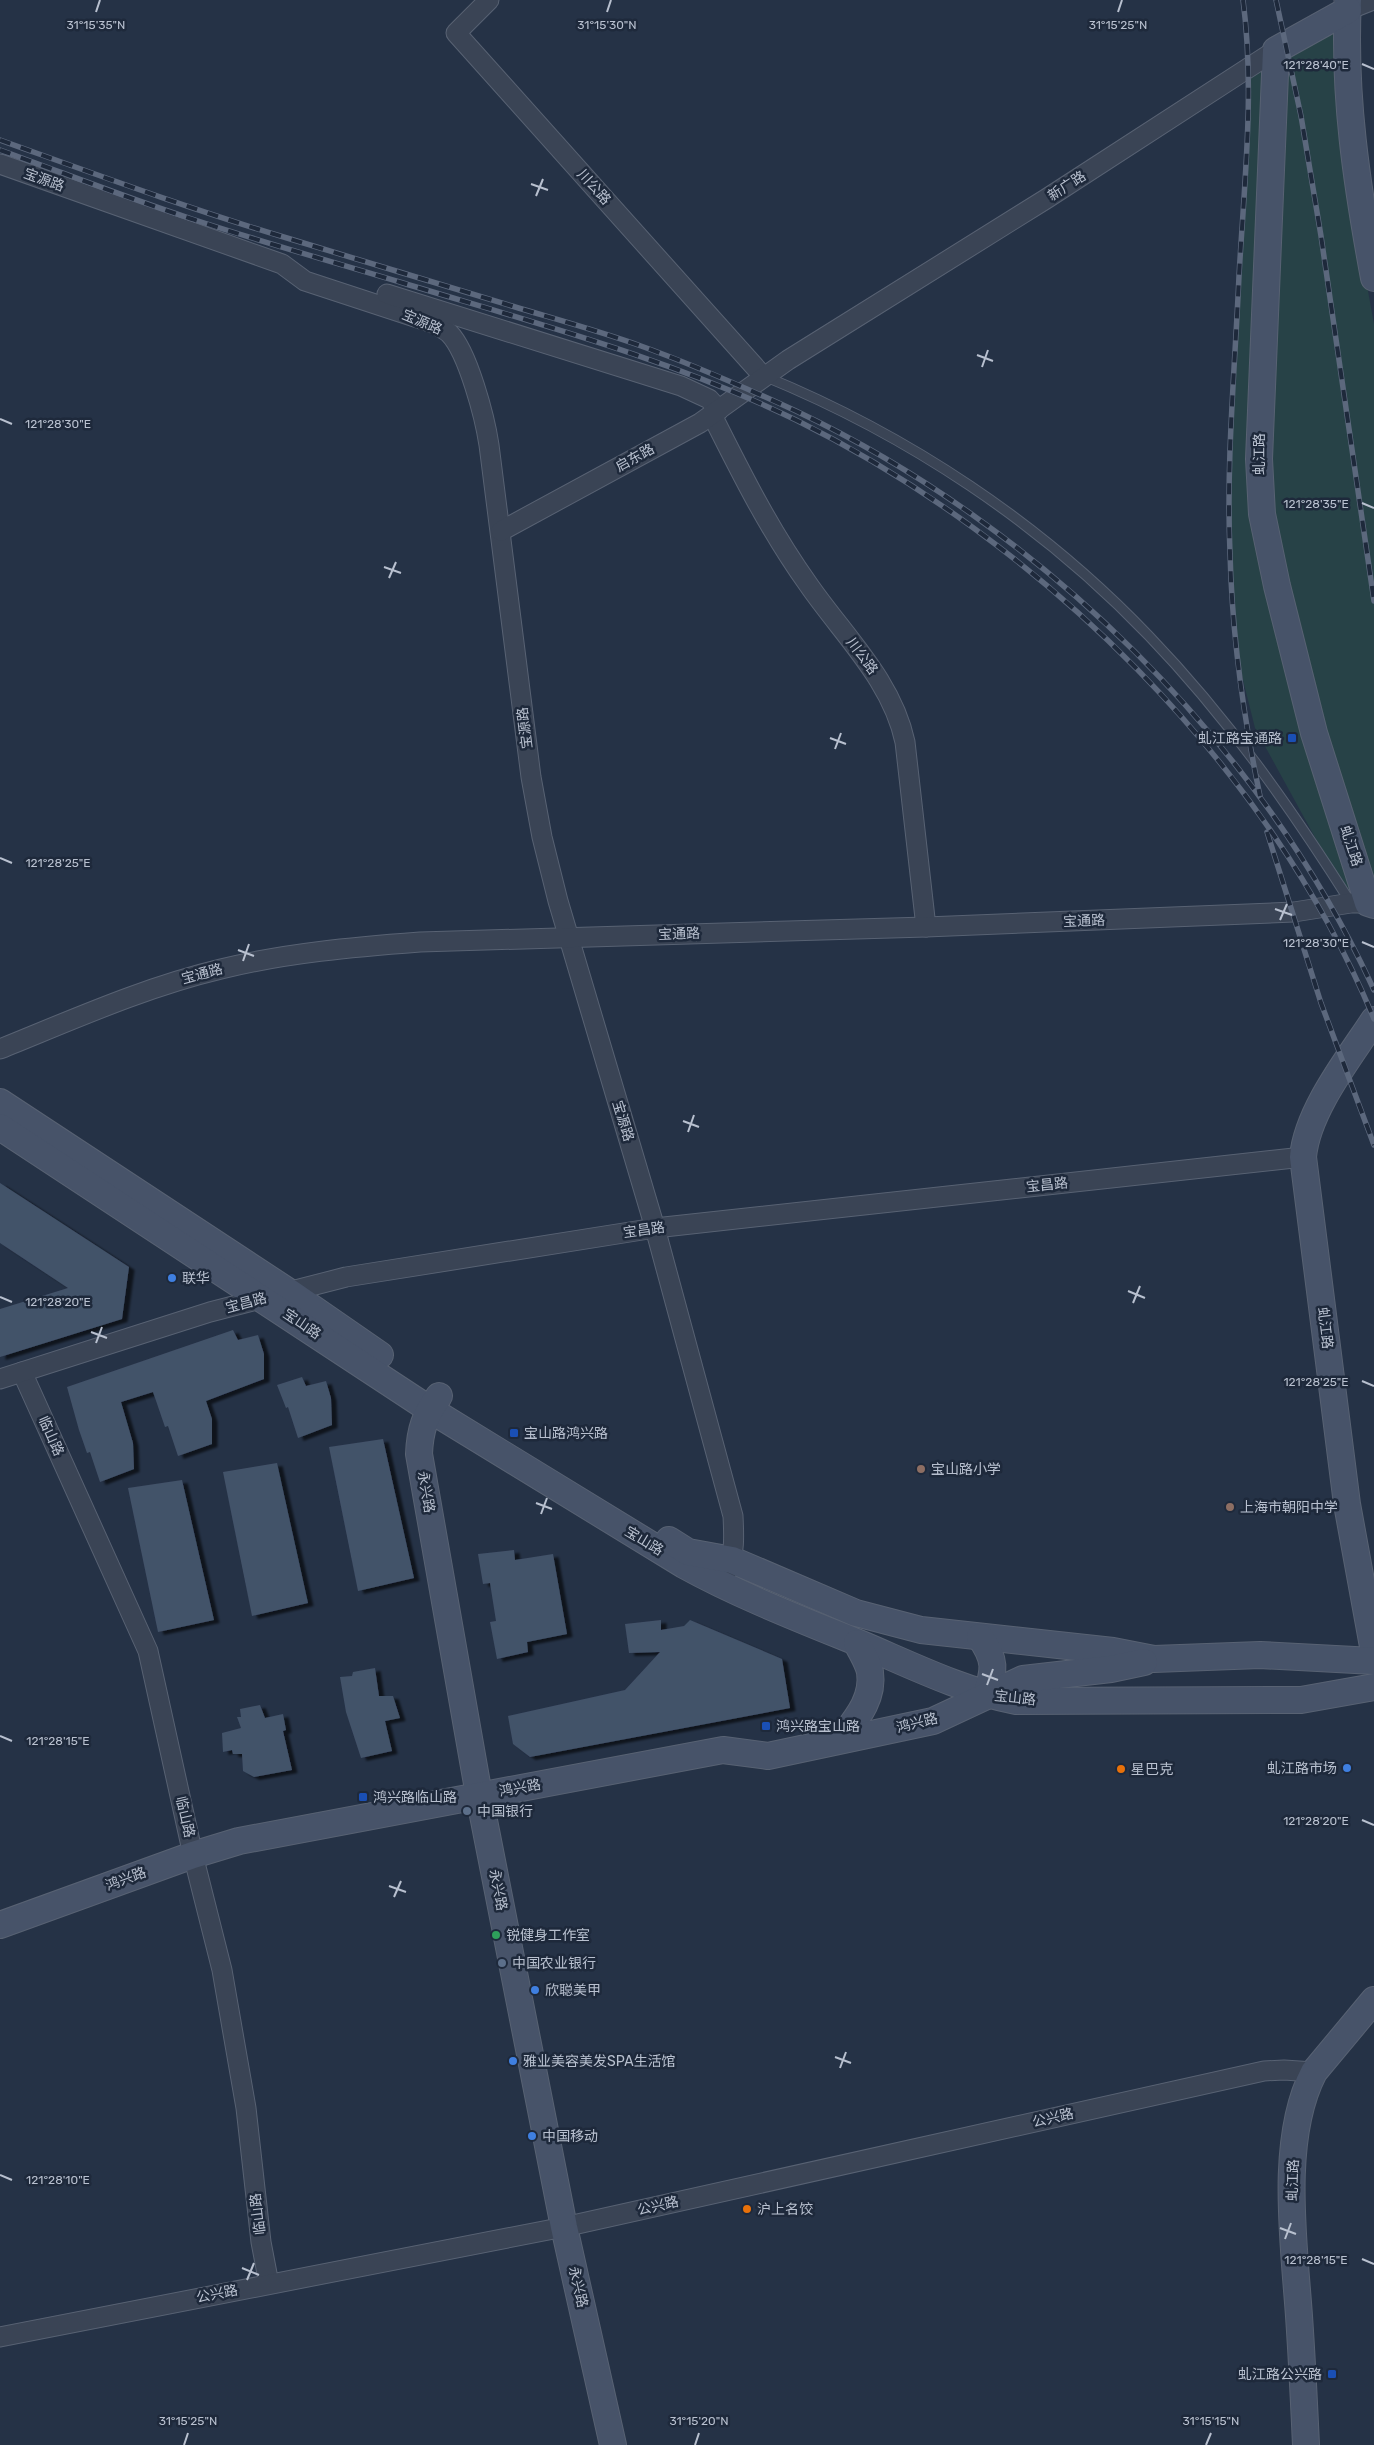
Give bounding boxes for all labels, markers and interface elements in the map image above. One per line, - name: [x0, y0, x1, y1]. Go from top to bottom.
- text: 31°15'35"N: [67, 18, 125, 32]
- text: 31°15'30"N: [577, 18, 637, 32]
- text: 31°15'25"N: [1089, 18, 1147, 32]
- text: 121°28'40"E: [1283, 58, 1349, 72]
- street label: 宝源路: [21, 165, 67, 195]
- street label: 川公路: [574, 166, 614, 208]
- street label: 新广路: [1045, 167, 1089, 205]
- street label: 宝源路: [399, 306, 445, 338]
- text: 121°28'30"E: [25, 417, 91, 431]
- street label: 虬江路: [1251, 433, 1268, 475]
- street label: 启东路: [613, 440, 657, 476]
- text: 121°28'35"E: [1283, 497, 1349, 511]
- street label: 川公路: [843, 634, 881, 678]
- street label: 宝源路: [514, 706, 536, 750]
- place label: 虬江路宝通路: [1198, 730, 1282, 747]
- marker: 虬江路宝通路: [1286, 732, 1298, 744]
- street label: 虬江路: [1336, 823, 1366, 869]
- text: 121°28'25"E: [25, 856, 91, 870]
- street label: 宝通路: [1063, 912, 1105, 930]
- street label: 宝通路: [658, 925, 700, 943]
- text: 121°28'30"E: [1283, 936, 1349, 950]
- street label: 宝通路: [180, 960, 224, 988]
- street label: 宝源路: [609, 1098, 637, 1144]
- street label: 宝昌路: [1025, 1174, 1069, 1196]
- street label: 宝昌路: [622, 1219, 666, 1241]
- place label: 联华: [182, 1270, 210, 1287]
- marker: 联华: [166, 1272, 178, 1284]
- street label: 宝昌路: [224, 1289, 268, 1317]
- text: 121°28'20"E: [25, 1295, 91, 1309]
- street label: 宝山路: [280, 1305, 324, 1343]
- street label: 虬江路: [1314, 1306, 1336, 1350]
- text: 121°28'25"E: [1283, 1375, 1349, 1389]
- street label: 临山路: [35, 1413, 67, 1459]
- place label: 宝山路鸿兴路: [524, 1425, 608, 1442]
- marker: 宝山路鸿兴路: [508, 1427, 520, 1439]
- place label: 宝山路小学: [931, 1461, 1001, 1478]
- marker: 宝山路小学: [915, 1463, 927, 1475]
- street label: 永兴路: [414, 1470, 438, 1514]
- place label: 上海市朝阳中学: [1240, 1499, 1338, 1516]
- marker: 上海市朝阳中学: [1224, 1501, 1236, 1513]
- street label: 宝山路: [622, 1523, 666, 1559]
- street label: 宝山路: [993, 1687, 1037, 1709]
- street label: 鸿兴路: [895, 1710, 939, 1736]
- place label: 鸿兴路宝山路: [776, 1718, 860, 1735]
- marker: 鸿兴路宝山路: [760, 1720, 772, 1732]
- text: 121°28'15"E: [26, 1734, 90, 1748]
- place label: 虬江路市场: [1267, 1760, 1337, 1777]
- place label: 星巴克: [1131, 1761, 1173, 1778]
- marker: 虬江路市场: [1341, 1762, 1353, 1774]
- marker: 星巴克: [1115, 1763, 1127, 1775]
- street label: 鸿兴路: [498, 1776, 542, 1800]
- place label: 鸿兴路临山路: [373, 1789, 457, 1806]
- marker: 鸿兴路临山路: [357, 1791, 369, 1803]
- street label: 临山路: [172, 1795, 198, 1839]
- place label: 中国银行: [477, 1803, 533, 1820]
- marker: 中国银行: [461, 1805, 473, 1817]
- text: 121°28'20"E: [1283, 1814, 1349, 1828]
- street label: 鸿兴路: [103, 1864, 149, 1894]
- street label: 永兴路: [486, 1868, 510, 1912]
- place label: 锐健身工作室: [506, 1927, 590, 1944]
- marker: 锐健身工作室: [490, 1929, 502, 1941]
- place label: 中国农业银行: [512, 1955, 596, 1972]
- marker: 中国农业银行: [496, 1957, 508, 1969]
- place label: 欣聪美甲: [545, 1982, 601, 1999]
- marker: 欣聪美甲: [529, 1984, 541, 1996]
- place label: 雅业美容美发SPA生活馆: [523, 2053, 676, 2070]
- marker: 雅业美容美发SPA生活馆: [507, 2055, 519, 2067]
- street label: 公兴路: [1031, 2105, 1075, 2131]
- place label: 中国移动: [542, 2128, 598, 2145]
- marker: 中国移动: [526, 2130, 538, 2142]
- street label: 虬江路: [1284, 2159, 1302, 2201]
- text: 121°28'10"E: [26, 2173, 90, 2187]
- street label: 临山路: [247, 2192, 269, 2236]
- street label: 公兴路: [636, 2193, 680, 2219]
- place label: 沪上名饺: [757, 2201, 813, 2218]
- marker: 沪上名饺: [741, 2203, 753, 2215]
- text: 121°28'15"E: [1284, 2253, 1348, 2267]
- street label: 永兴路: [565, 2265, 591, 2309]
- street label: 公兴路: [195, 2282, 239, 2306]
- place label: 虬江路公兴路: [1238, 2366, 1322, 2383]
- marker: 虬江路公兴路: [1326, 2368, 1338, 2380]
- text: 31°15'25"N: [159, 2414, 217, 2428]
- text: 31°15'20"N: [669, 2414, 729, 2428]
- text: 31°15'15"N: [1183, 2414, 1239, 2428]

